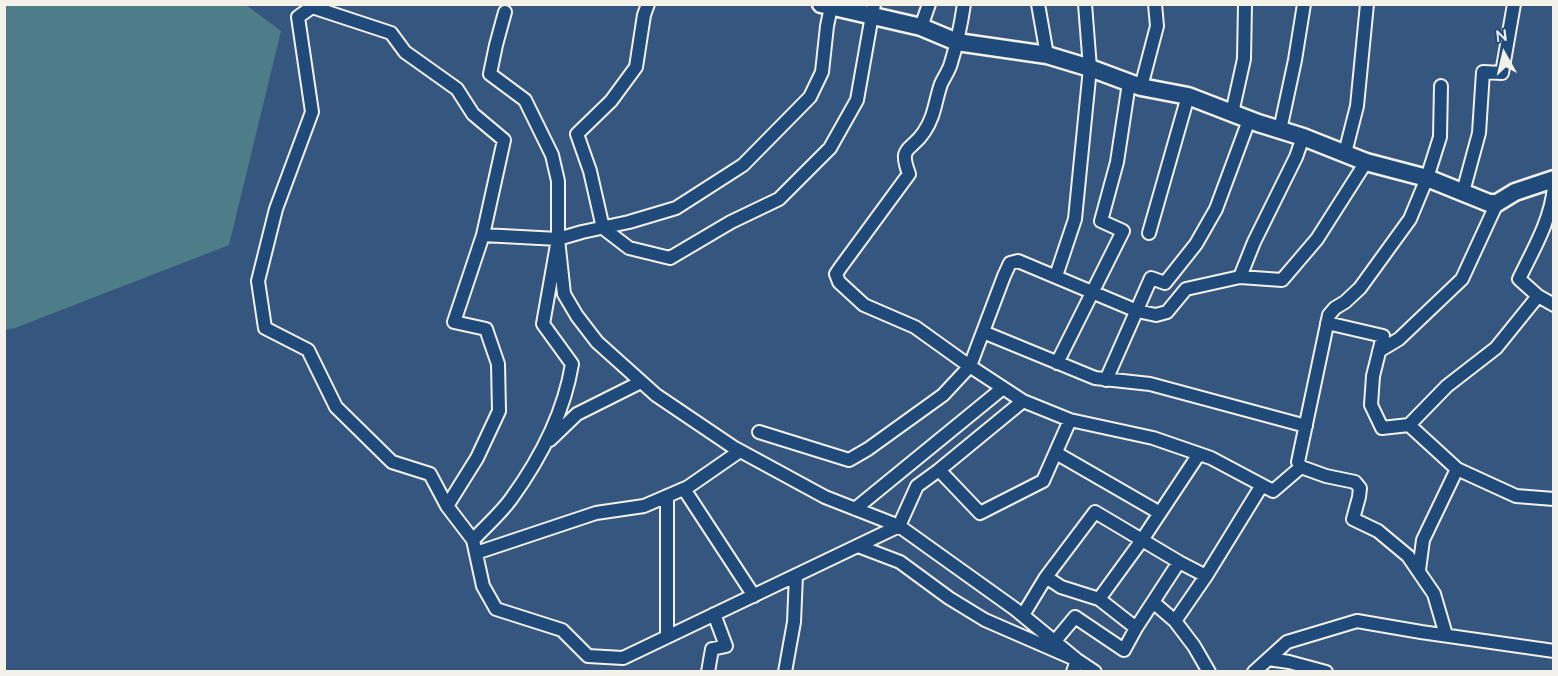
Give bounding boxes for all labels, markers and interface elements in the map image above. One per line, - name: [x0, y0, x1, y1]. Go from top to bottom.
- north arrow: [1474, 24, 1534, 84]
- text: N: [1495, 25, 1508, 48]

